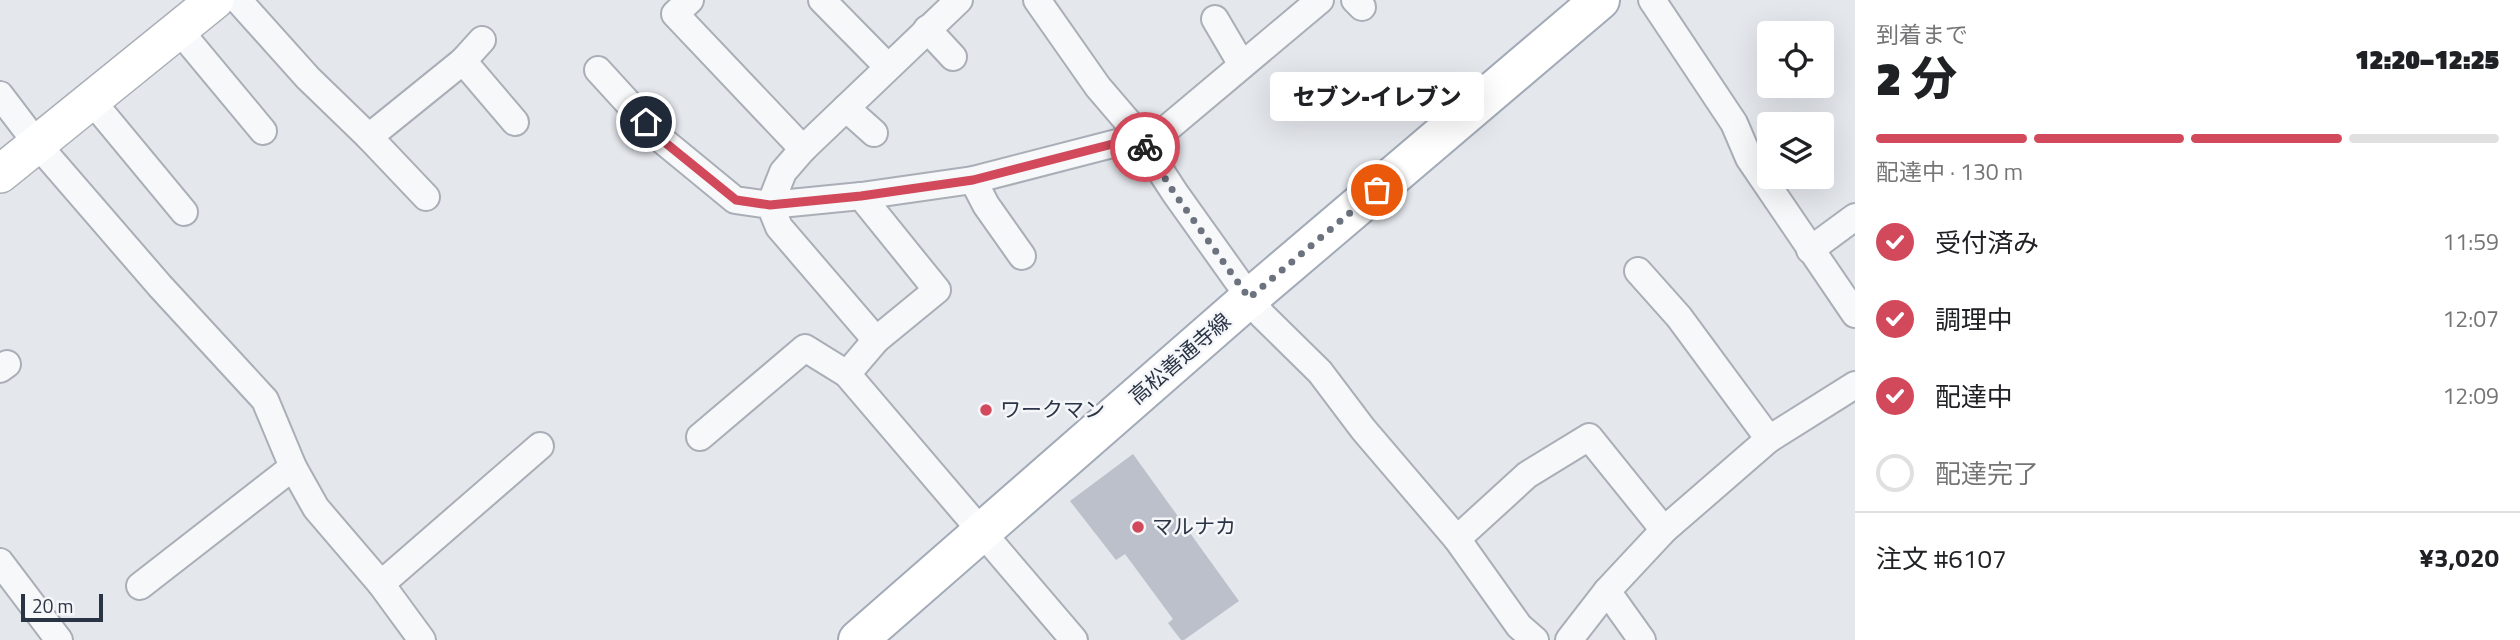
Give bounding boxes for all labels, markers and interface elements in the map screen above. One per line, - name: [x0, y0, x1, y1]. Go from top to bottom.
- text: 到着まで: [1876, 17, 1968, 52]
- map controls: [1757, 21, 1834, 189]
- button: locate: [1757, 21, 1834, 98]
- text: 12:20–12:25: [2355, 40, 2499, 79]
- text: 2 分: [1876, 43, 1957, 113]
- callout: セブン-イレブン: [1270, 71, 1484, 120]
- text: セブン-イレブン: [1292, 79, 1462, 114]
- pin: [616, 92, 676, 152]
- icon: home: [627, 103, 665, 141]
- courier: [1110, 112, 1180, 182]
- button: layers: [1757, 112, 1834, 189]
- icon: bike: [1126, 128, 1164, 166]
- text: 配達中 · 130 m: [1876, 154, 2023, 189]
- pin: [1347, 160, 1407, 220]
- icon: bag: [1358, 171, 1396, 209]
- icon: check: [1876, 223, 1914, 261]
- text: 受付済み: [1935, 223, 2039, 262]
- text: 11:59: [2442, 224, 2499, 259]
- icon: check: [1876, 300, 1914, 338]
- text: 調理中: [1935, 300, 2013, 339]
- text: 12:07: [2442, 301, 2499, 336]
- street label: 高松善通寺線: [1121, 305, 1237, 412]
- icon: check: [1876, 377, 1914, 415]
- text: 配達中: [1935, 377, 2013, 416]
- text: 12:09: [2442, 378, 2499, 413]
- place label: ワークマン: [1000, 393, 1105, 425]
- marker: ワークマン: [978, 402, 994, 418]
- text: 配達完了: [1935, 454, 2039, 493]
- place label: マルナカ: [1152, 510, 1236, 542]
- marker: マルナカ: [1130, 519, 1146, 535]
- text: ¥3,020: [2419, 538, 2499, 577]
- text: 注文 #6107: [1876, 539, 2007, 578]
- scale bar: [21, 591, 103, 623]
- text: 20 m: [32, 591, 73, 620]

